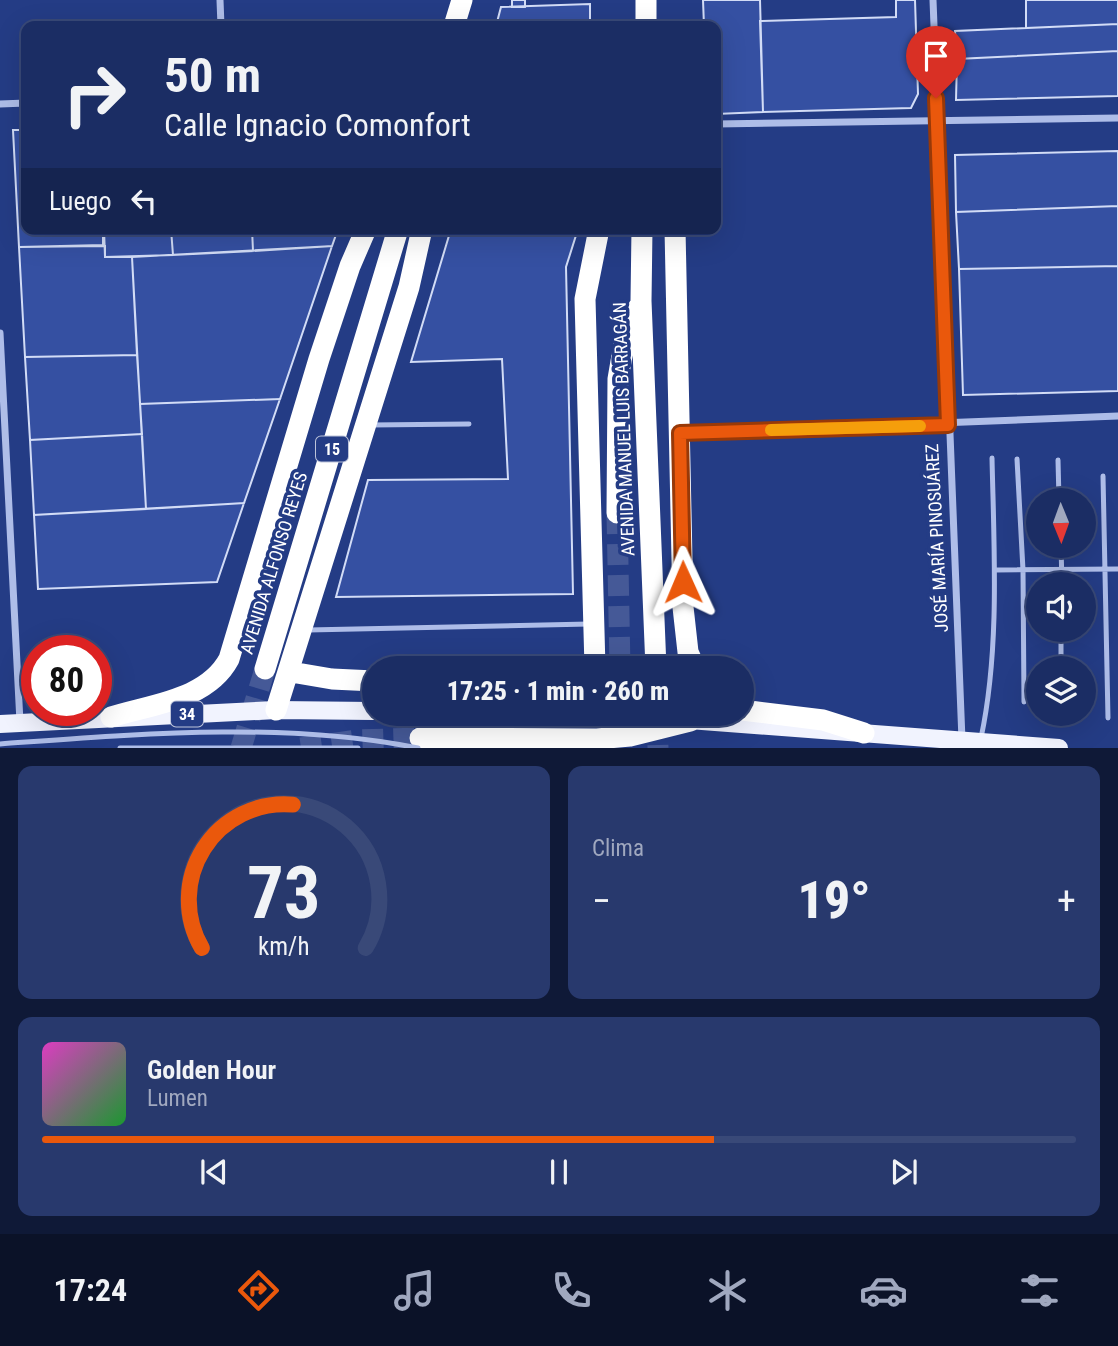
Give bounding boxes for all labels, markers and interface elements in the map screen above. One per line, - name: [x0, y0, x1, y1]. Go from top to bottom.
- pin: [906, 26, 966, 98]
- icon: arrive: [917, 37, 955, 75]
- text: 50 m: [164, 47, 261, 104]
- icon: right: [49, 49, 140, 140]
- text: Calle Ignacio Comonfort: [164, 106, 471, 144]
- icon: left: [125, 182, 163, 220]
- text: Luego: [49, 186, 111, 216]
- street label: AVENIDA MANUEL LUIS BARRAGÁN: [609, 302, 638, 556]
- road number: 15: [316, 436, 348, 462]
- street label: JOSÉ MARÍA PINOSUÁREZ: [921, 443, 952, 633]
- street label: AVENIDA ALFONSO REYES: [236, 469, 311, 656]
- north arrow: [1026, 488, 1096, 558]
- map controls: [1026, 488, 1096, 726]
- position arrow: [646, 545, 720, 619]
- button: sound: [1026, 572, 1096, 642]
- speed limit sign: 80: [21, 635, 112, 726]
- button: layers: [1026, 656, 1096, 726]
- text: 17:25 · 1 min · 260 m: [447, 676, 669, 706]
- road number: 34: [171, 702, 203, 726]
- text: Clima: [592, 835, 644, 862]
- text: 73: [247, 851, 321, 937]
- text: 19°: [797, 870, 871, 931]
- text: −: [592, 879, 611, 923]
- text: +: [1057, 879, 1076, 923]
- text: km/h: [258, 932, 310, 961]
- text: Golden Hour: [147, 1055, 276, 1085]
- text: Lumen: [147, 1085, 208, 1112]
- icon: previous: [195, 1153, 233, 1191]
- icon: pause: [540, 1153, 578, 1191]
- icon: next: [885, 1153, 923, 1191]
- icon: directions: [234, 1266, 283, 1315]
- icon: music: [390, 1266, 439, 1315]
- icon: phone: [547, 1266, 596, 1315]
- icon: climate: [703, 1266, 752, 1315]
- icon: car: [859, 1266, 908, 1315]
- icon: filters: [1015, 1266, 1064, 1315]
- text: 17:24: [54, 1271, 127, 1309]

